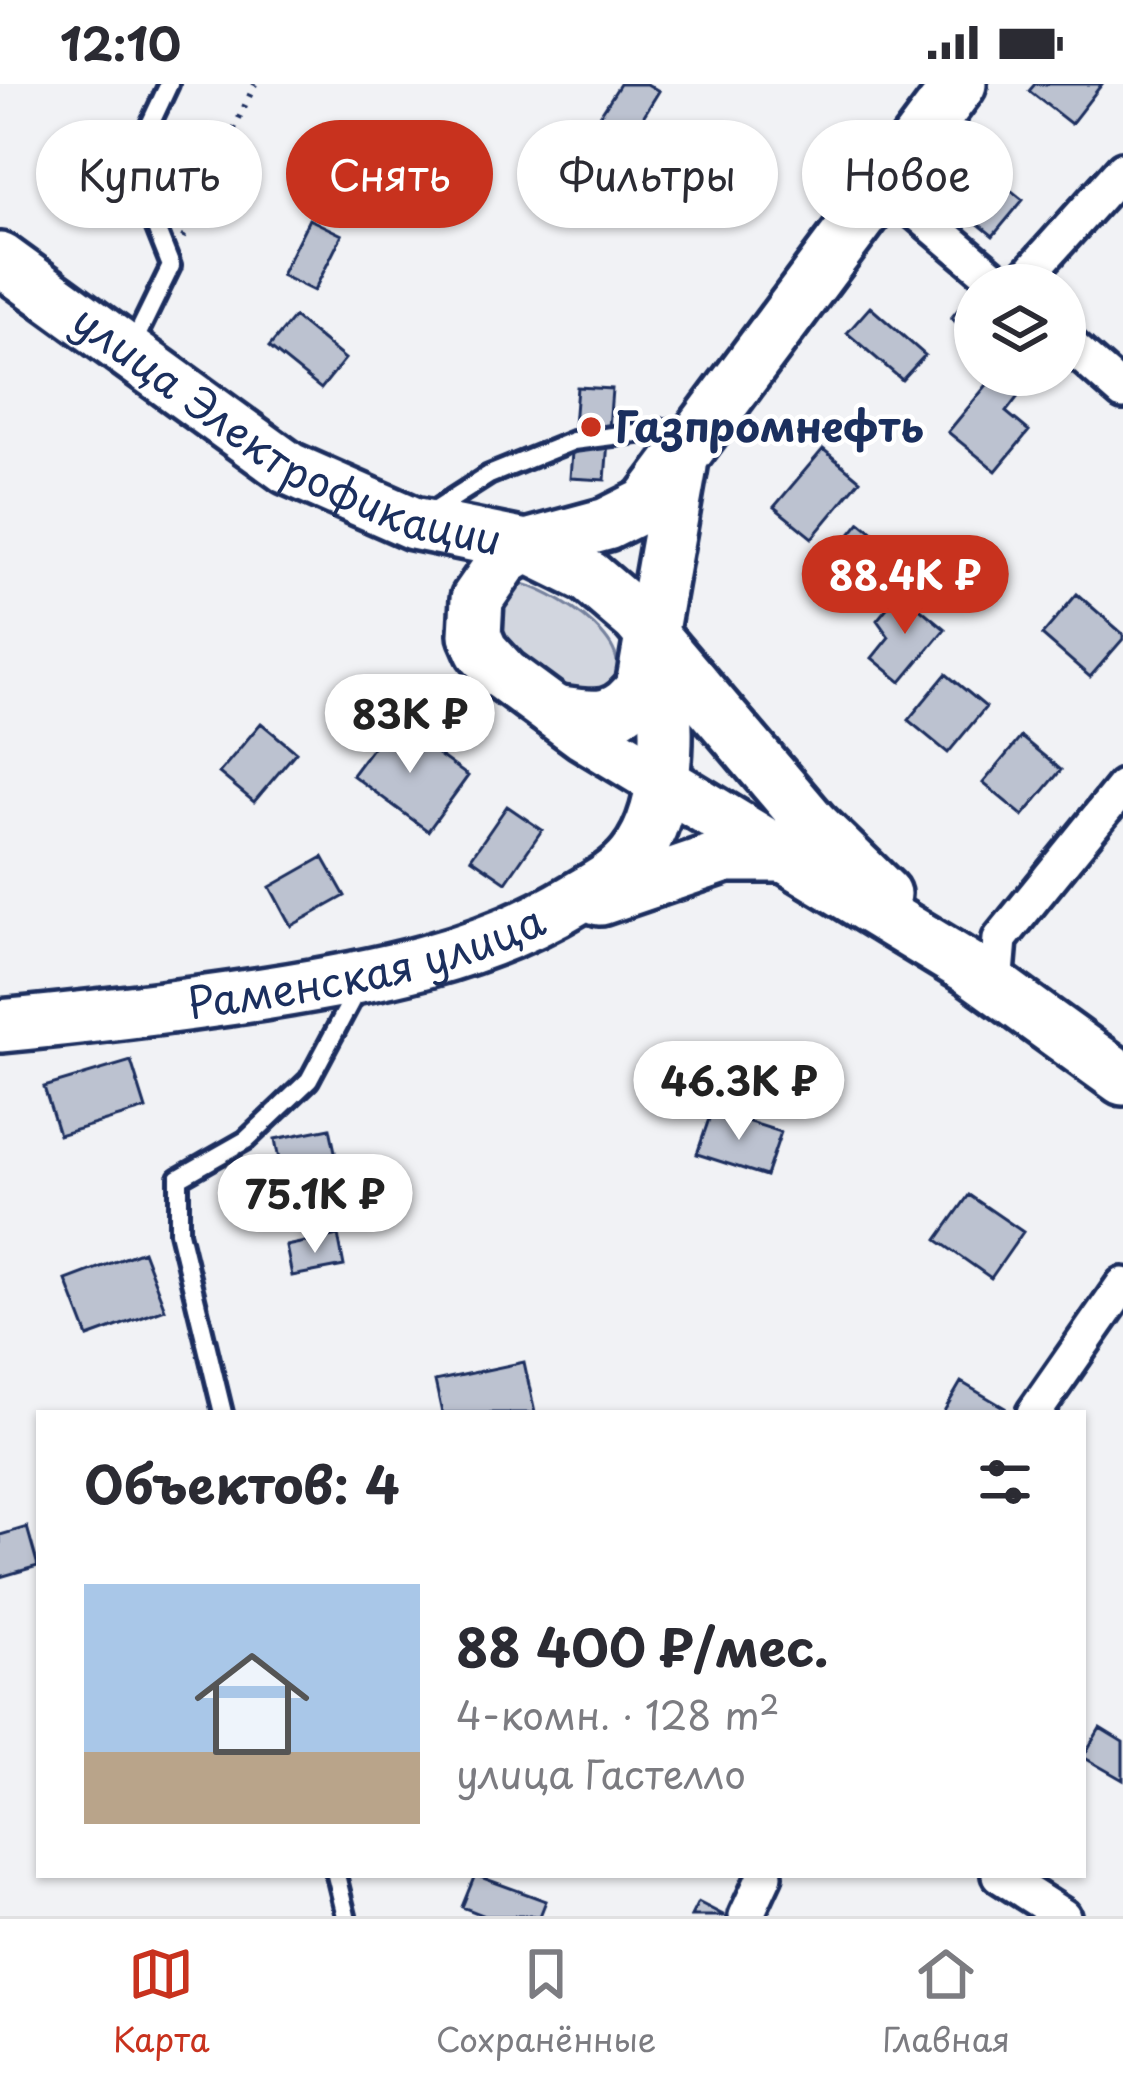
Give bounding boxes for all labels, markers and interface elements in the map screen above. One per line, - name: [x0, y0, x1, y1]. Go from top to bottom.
- text: 12:10: [60, 8, 181, 76]
- chip: Купить: [36, 120, 262, 228]
- chip: Снять: [286, 120, 493, 228]
- chip: Фильтры: [517, 120, 778, 228]
- chip: Новое: [802, 120, 1013, 228]
- map controls: [954, 264, 1086, 396]
- button: layers: [954, 264, 1086, 396]
- street label: улица Электрофикации: [61, 288, 508, 569]
- place label: Газпромнефть: [615, 393, 924, 456]
- marker: Газпромнефть: [578, 414, 604, 440]
- pin: 88.4K ₽: [794, 535, 1016, 637]
- text: 88.4K ₽: [829, 544, 981, 603]
- pin: 83K ₽: [326, 674, 494, 776]
- text: 83K ₽: [352, 683, 468, 742]
- street label: Раменская улица: [183, 887, 555, 1033]
- pin: 46.3K ₽: [628, 1041, 850, 1143]
- text: 46.3K ₽: [660, 1050, 818, 1109]
- pin: 75.1K ₽: [204, 1154, 426, 1256]
- text: 75.1K ₽: [245, 1163, 385, 1222]
- text: Объектов: 4: [84, 1444, 400, 1521]
- icon: filters: [972, 1449, 1038, 1515]
- text: 88 400 ₽/мес.: [456, 1607, 829, 1684]
- icon: home: [180, 1632, 324, 1776]
- text: 4-комн. · 128 m²: [456, 1684, 780, 1743]
- text: улица Гастелло: [456, 1743, 746, 1802]
- tab: Карта: [113, 1941, 210, 2063]
- tab: Сохранённые: [436, 1941, 656, 2063]
- tab: Главная: [882, 1941, 1010, 2063]

